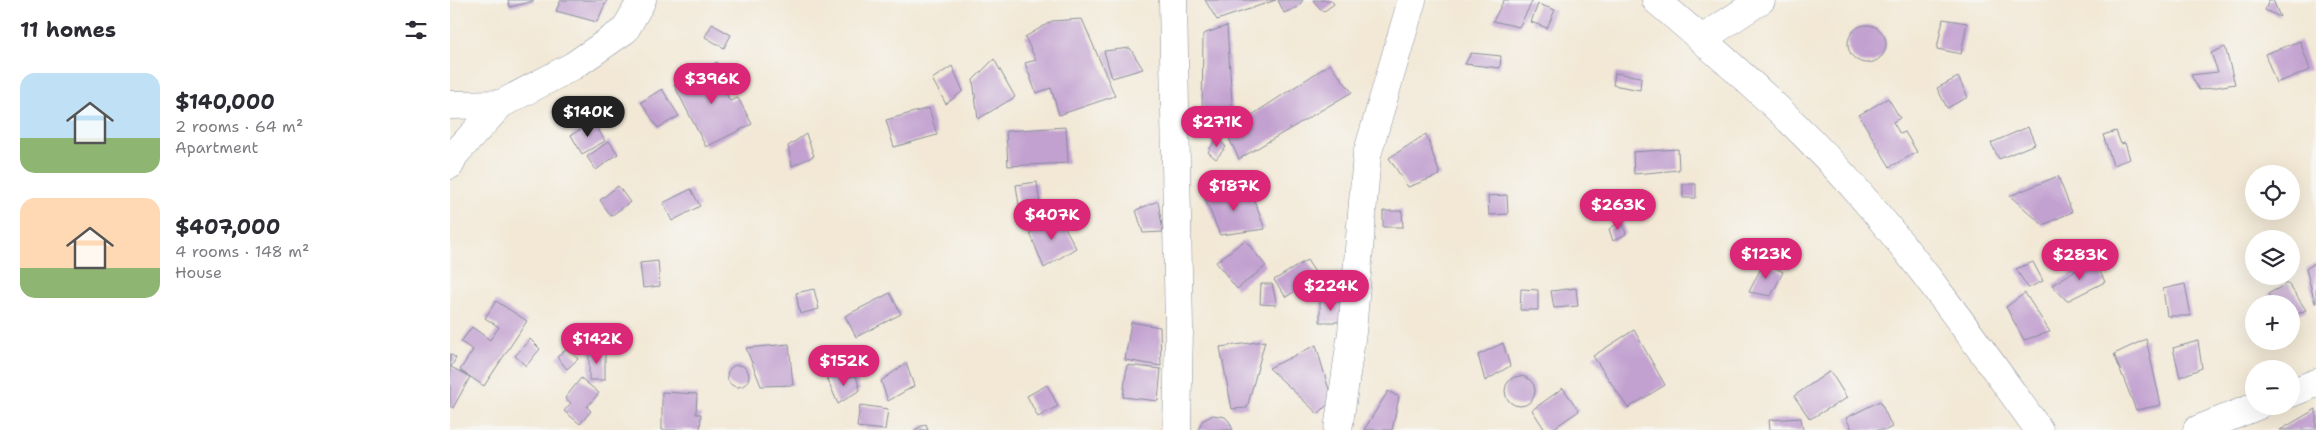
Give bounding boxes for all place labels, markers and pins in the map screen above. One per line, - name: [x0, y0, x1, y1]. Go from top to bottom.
- pin: $396K: [677, 62, 747, 105]
- pin: $140K: [553, 96, 623, 138]
- pin: $271K: [1182, 106, 1252, 148]
- pin: $187K: [1199, 170, 1269, 212]
- pin: $263K: [1583, 188, 1653, 231]
- pin: $407K: [1017, 198, 1087, 241]
- pin: $123K: [1731, 238, 1801, 280]
- pin: $283K: [2045, 238, 2115, 281]
- pin: $224K: [1296, 270, 1366, 312]
- pin: $142K: [562, 322, 632, 365]
- pin: $152K: [809, 344, 879, 387]

